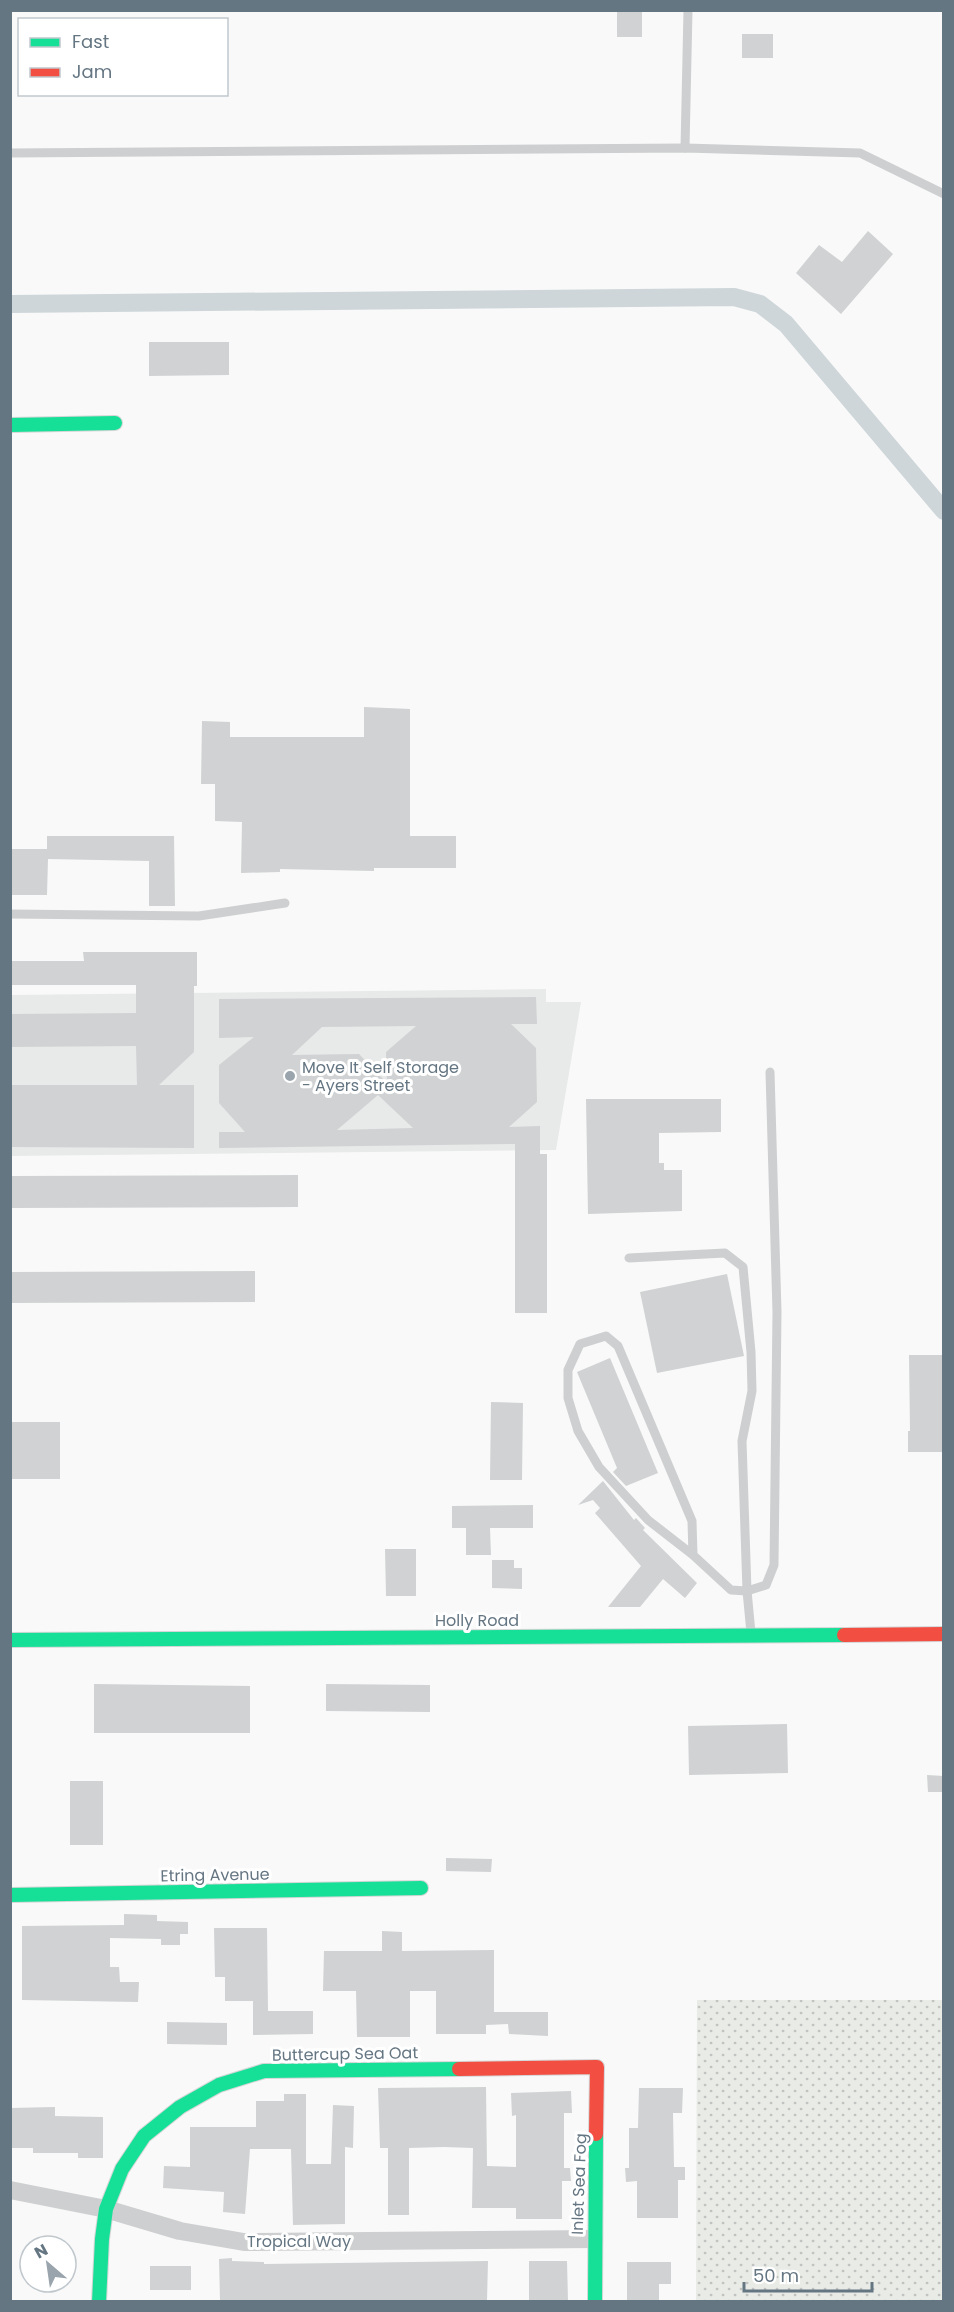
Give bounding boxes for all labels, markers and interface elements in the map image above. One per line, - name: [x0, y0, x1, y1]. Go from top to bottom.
- legend: [18, 18, 228, 96]
- text: Fast: [72, 29, 109, 54]
- text: Jam: [72, 59, 112, 84]
- place label: Move It Self Storage - Ayers Street: [302, 1056, 459, 1097]
- marker: Move It Self Storage - Ayers Street: [283, 1069, 297, 1083]
- street label: Holly Road: [435, 1609, 519, 1632]
- street label: Etring Avenue: [160, 1863, 270, 1887]
- street label: Buttercup Sea Oat: [272, 2041, 418, 2067]
- street label: Inlet Sea Fog: [566, 2133, 592, 2235]
- street label: Tropical Way: [247, 2230, 351, 2253]
- north arrow: [18, 2234, 78, 2294]
- text: N: [30, 2238, 52, 2264]
- scale bar: [744, 2255, 872, 2293]
- text: 50 m: [753, 2263, 799, 2288]

